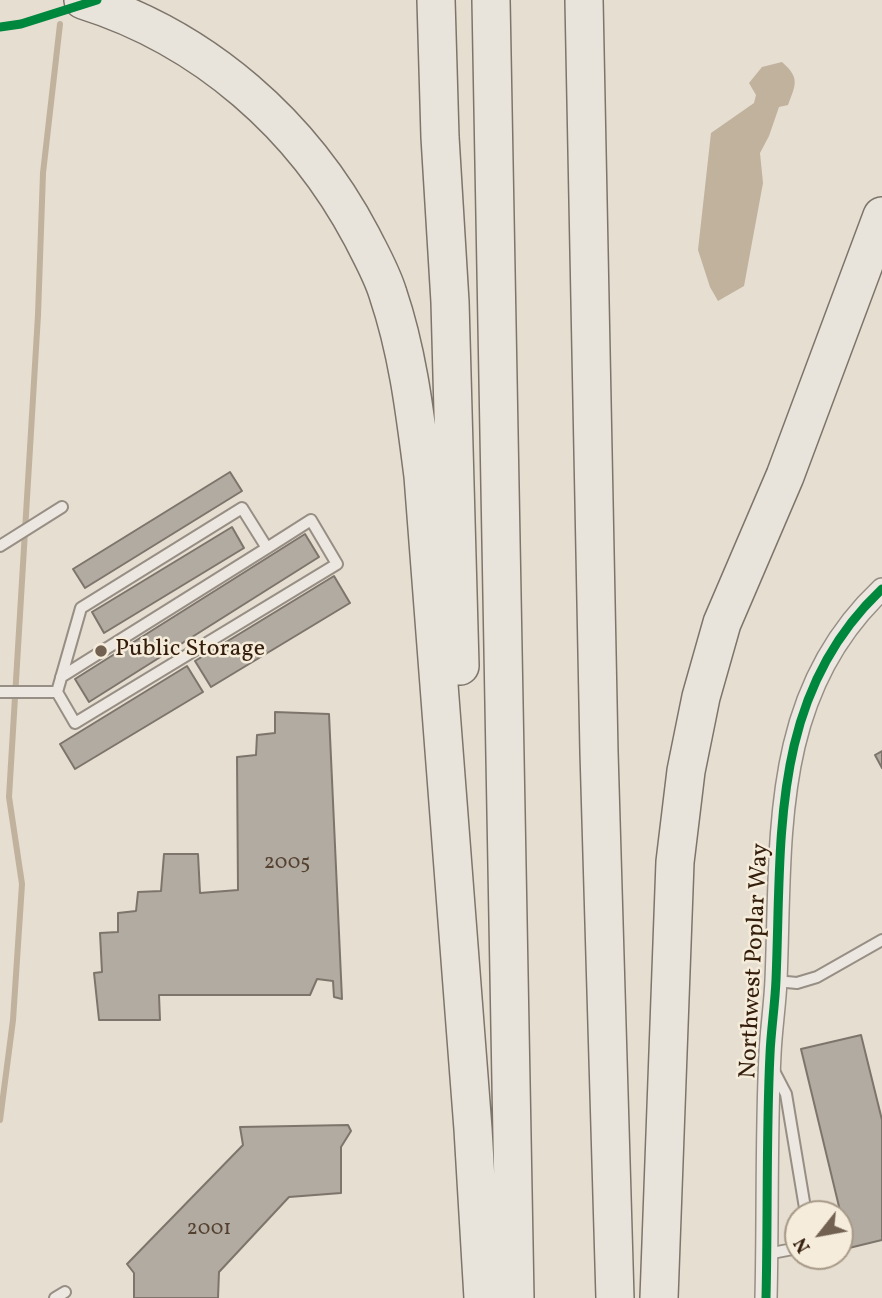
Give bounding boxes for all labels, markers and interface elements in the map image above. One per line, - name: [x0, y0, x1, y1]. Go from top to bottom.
- place label: Public Storage: [115, 637, 265, 665]
- marker: Public Storage: [93, 643, 109, 659]
- street label: Northwest Poplar Way: [735, 842, 777, 1080]
- house number: 2005: [264, 851, 310, 877]
- north arrow: [784, 1200, 854, 1270]
- house number: 2001: [187, 1217, 231, 1243]
- text: N: [788, 1232, 817, 1257]

